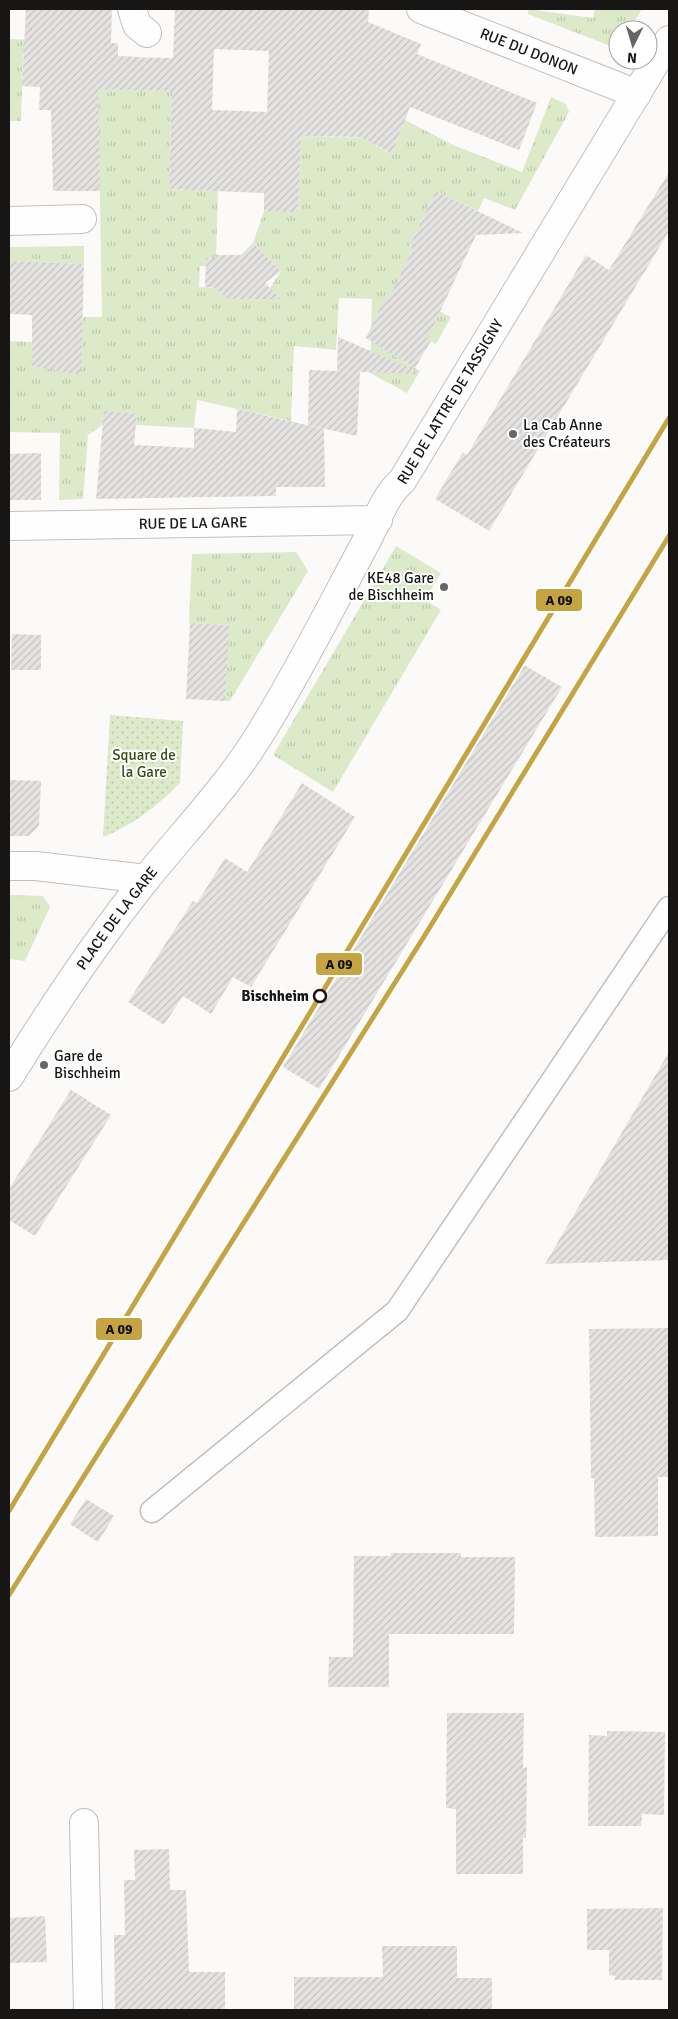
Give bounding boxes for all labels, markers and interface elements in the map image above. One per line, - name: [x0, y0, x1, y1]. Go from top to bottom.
- north arrow: [608, 20, 658, 70]
- street label: RUE DU DONON: [477, 24, 580, 79]
- text: N: [626, 49, 638, 66]
- street label: RUE DE LATTRE DE TASSIGNY: [393, 315, 507, 488]
- place label: La Cab Anne des Créateurs: [523, 416, 611, 451]
- marker: La Cab Anne des Créateurs: [507, 428, 519, 440]
- street label: RUE DE LA GARE: [138, 513, 247, 533]
- place label: KE48 Gare de Bischheim: [349, 569, 434, 604]
- marker: KE48 Gare de Bischheim: [438, 581, 450, 593]
- line badge: A 09: [535, 588, 583, 612]
- text: A 09: [545, 592, 573, 609]
- park label: Square de la Gare: [112, 746, 176, 781]
- street label: PLACE DE LA GARE: [72, 863, 161, 973]
- line badge: A 09: [315, 952, 363, 976]
- text: A 09: [325, 956, 353, 973]
- place label: Bischheim: [241, 987, 309, 1005]
- marker: Bischheim: [313, 989, 327, 1003]
- place label: Gare de Bischheim: [54, 1047, 121, 1082]
- marker: Gare de Bischheim: [38, 1059, 50, 1071]
- line badge: A 09: [95, 1317, 143, 1341]
- text: A 09: [105, 1321, 133, 1338]

